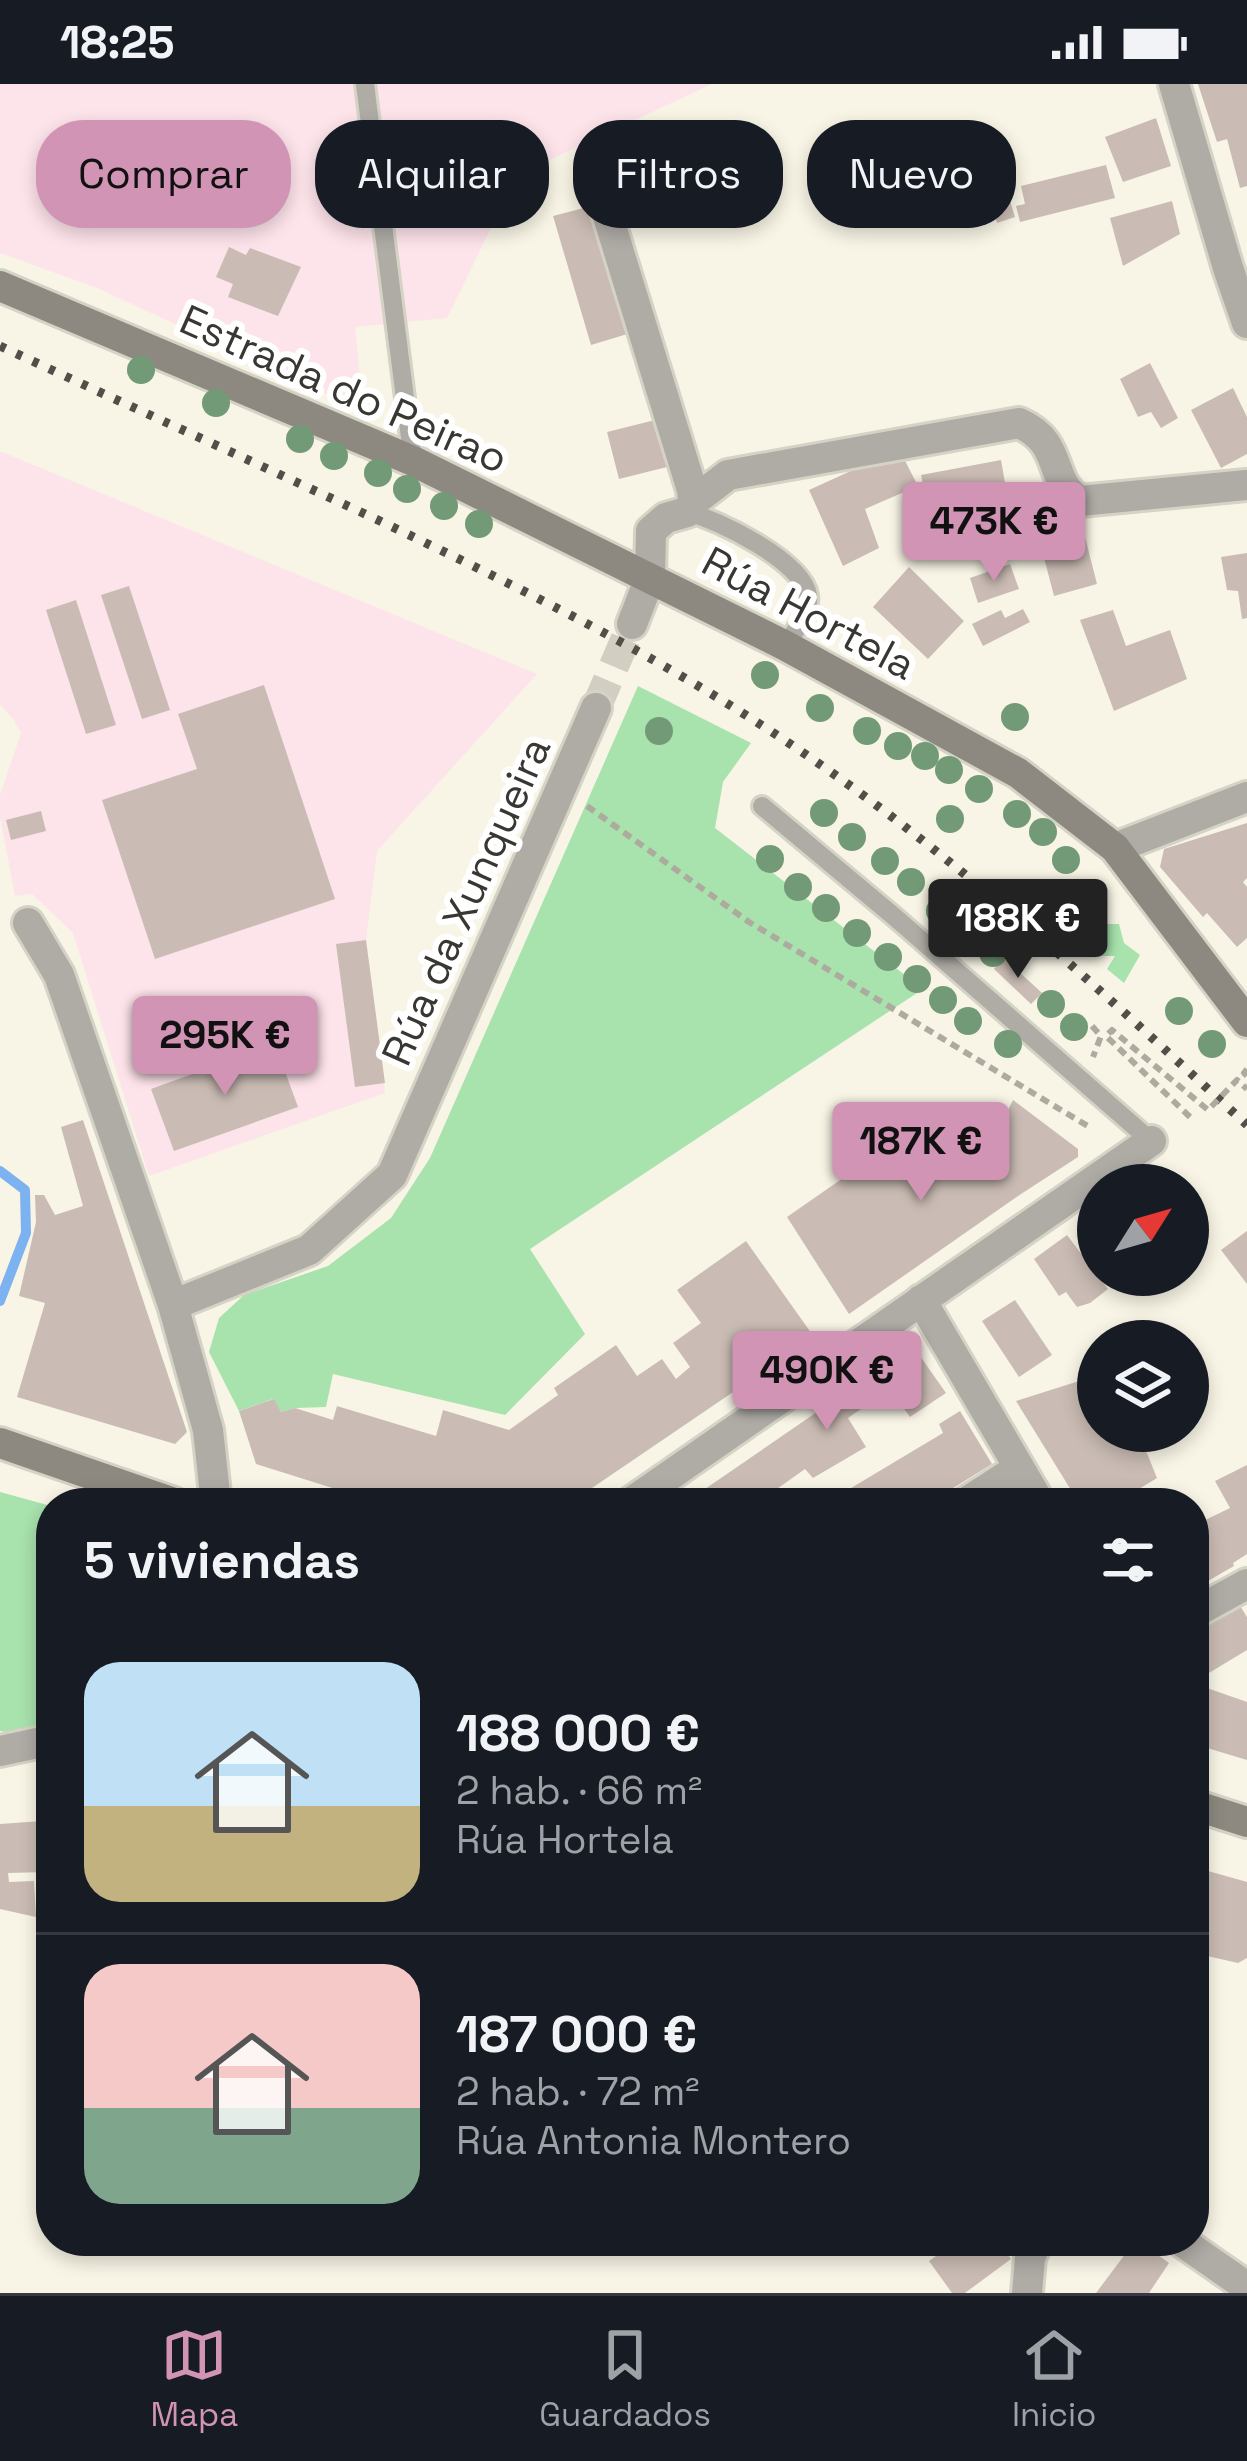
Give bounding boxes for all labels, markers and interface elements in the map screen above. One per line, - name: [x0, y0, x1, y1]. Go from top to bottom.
- text: 18:25: [60, 14, 174, 71]
- chip: Comprar: [36, 120, 291, 228]
- chip: Alquilar: [315, 120, 549, 228]
- chip: Filtros: [573, 120, 783, 228]
- chip: Nuevo: [807, 120, 1016, 228]
- street label: Estrada do Peirao: [172, 293, 516, 485]
- pin: 473K €: [896, 482, 1092, 584]
- text: 473K €: [929, 496, 1059, 545]
- street label: Rúa Hortela: [693, 535, 925, 691]
- street label: Rúa da Xunqueira: [370, 728, 562, 1074]
- pin: 188K €: [920, 879, 1116, 981]
- text: 188K €: [955, 893, 1081, 942]
- pin: 295K €: [127, 996, 323, 1098]
- text: 295K €: [159, 1010, 291, 1059]
- pin: 187K €: [823, 1102, 1019, 1204]
- text: 187K €: [859, 1116, 983, 1165]
- north arrow: [1077, 1164, 1209, 1296]
- map controls: [1077, 1164, 1209, 1452]
- button: layers: [1077, 1320, 1209, 1452]
- pin: 490K €: [729, 1331, 925, 1433]
- text: 490K €: [760, 1345, 894, 1394]
- icon: filters: [1095, 1527, 1161, 1593]
- text: 5 viviendas: [84, 1528, 360, 1593]
- text: 188 000 €: [456, 1701, 700, 1766]
- icon: home: [180, 1710, 324, 1854]
- text: 2 hab. · 66 m²: [456, 1766, 702, 1815]
- text: Rúa Hortela: [456, 1815, 674, 1864]
- text: 187 000 €: [456, 2002, 697, 2067]
- icon: home: [180, 2012, 324, 2156]
- text: 2 hab. · 72 m²: [456, 2067, 700, 2116]
- text: Rúa Antonia Montero: [456, 2116, 851, 2165]
- tab: Mapa: [151, 2322, 238, 2436]
- tab: Guardados: [539, 2322, 711, 2436]
- tab: Inicio: [1012, 2322, 1096, 2436]

